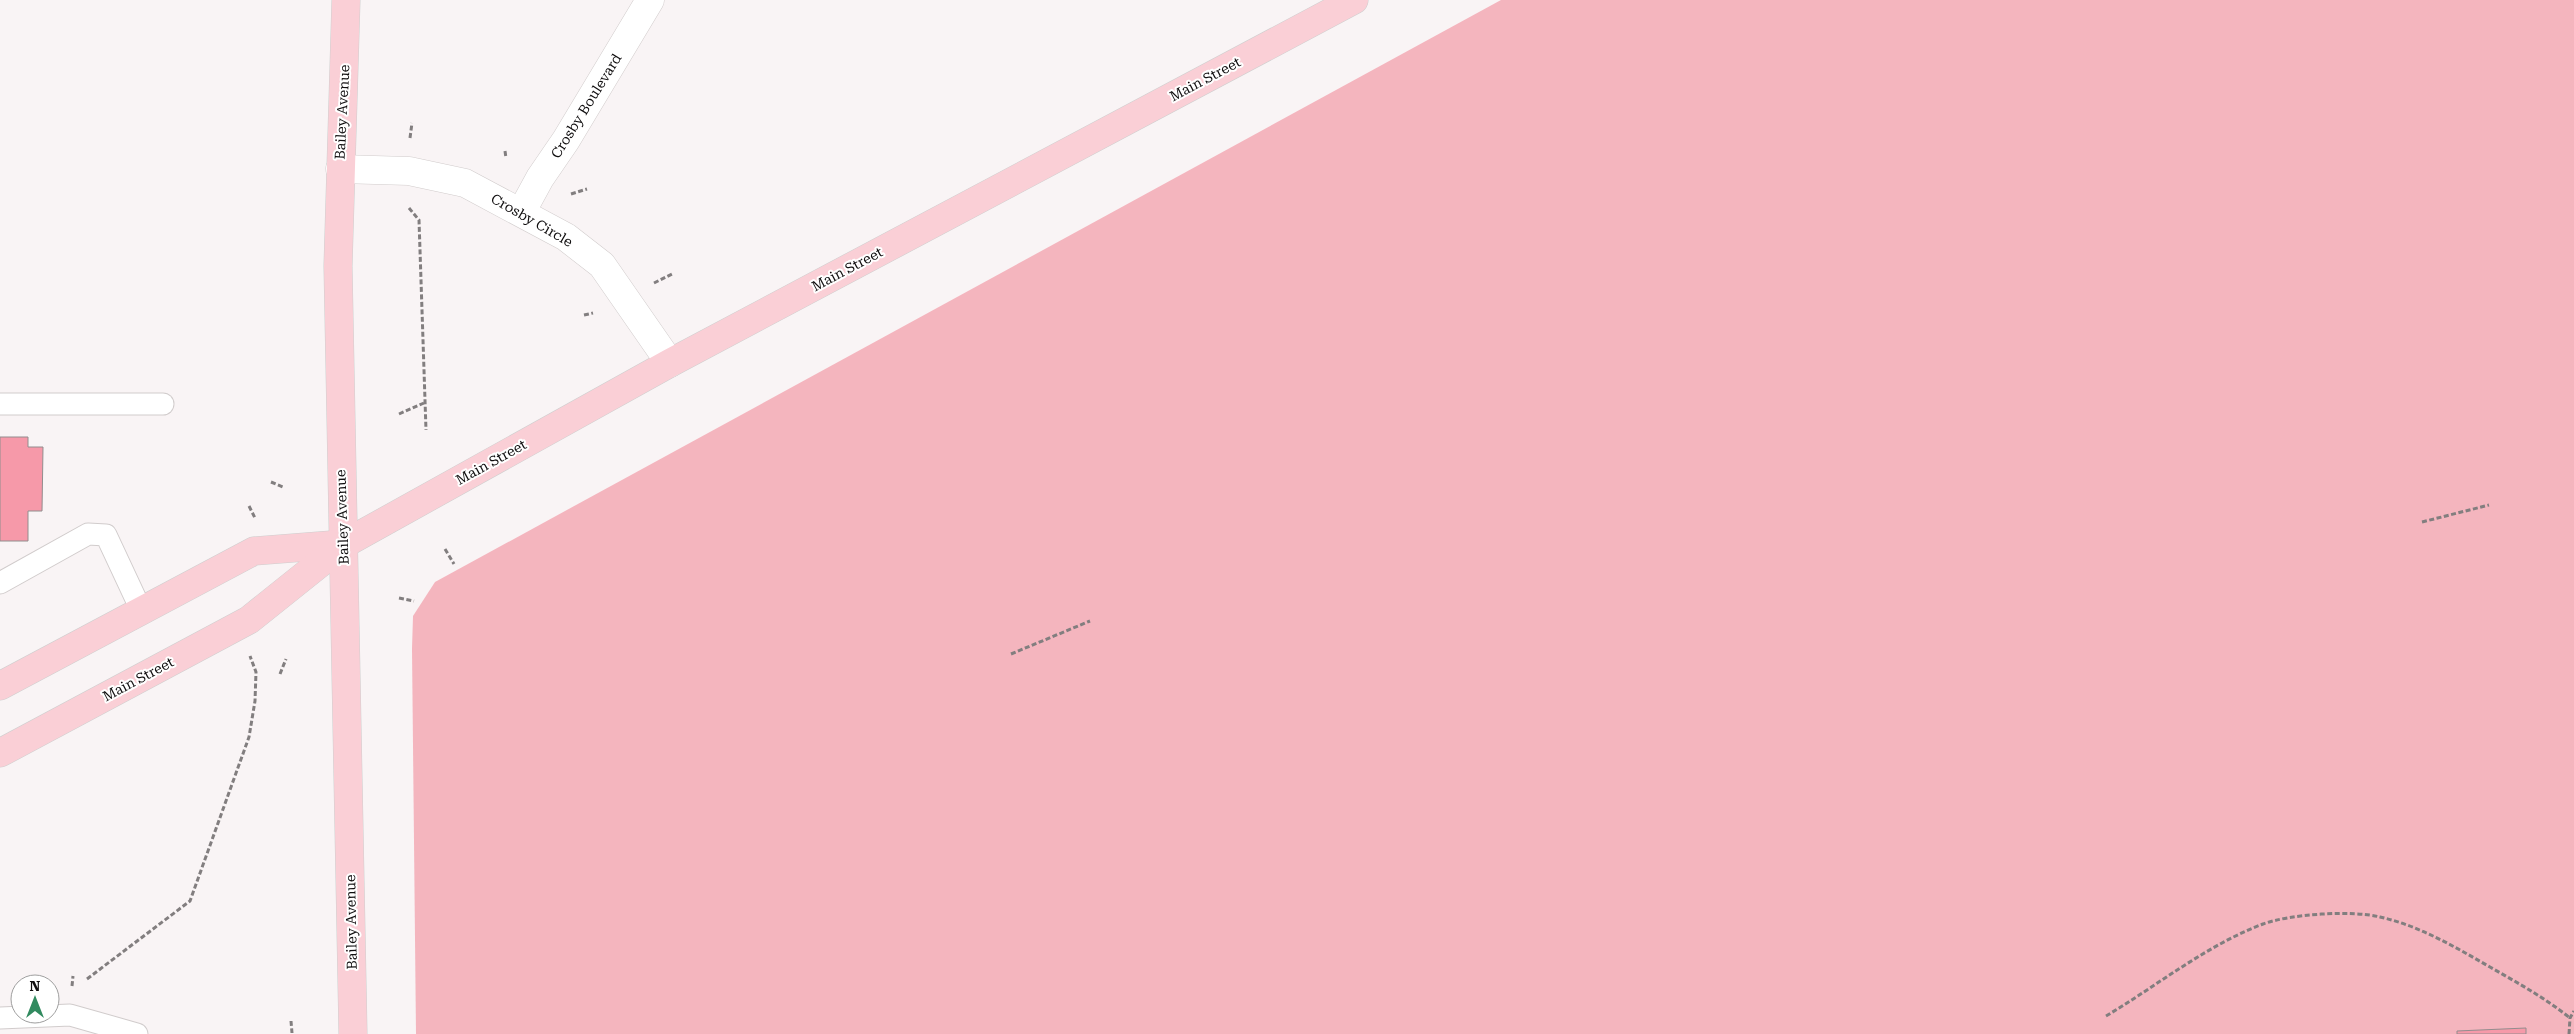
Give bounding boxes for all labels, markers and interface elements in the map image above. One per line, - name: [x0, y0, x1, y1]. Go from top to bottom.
- street label: Crosby Boulevard: [547, 51, 625, 161]
- street label: Main Street: [1167, 54, 1243, 104]
- street label: Bailey Avenue: [332, 64, 352, 160]
- street label: Crosby Circle: [488, 190, 576, 250]
- street label: Main Street: [809, 244, 885, 294]
- street label: Main Street: [453, 436, 529, 488]
- street label: Bailey Avenue: [332, 469, 352, 565]
- street label: Main Street: [100, 654, 176, 704]
- street label: Bailey Avenue: [342, 874, 360, 970]
- north arrow: [10, 974, 60, 1024]
- text: N: [30, 978, 41, 994]

